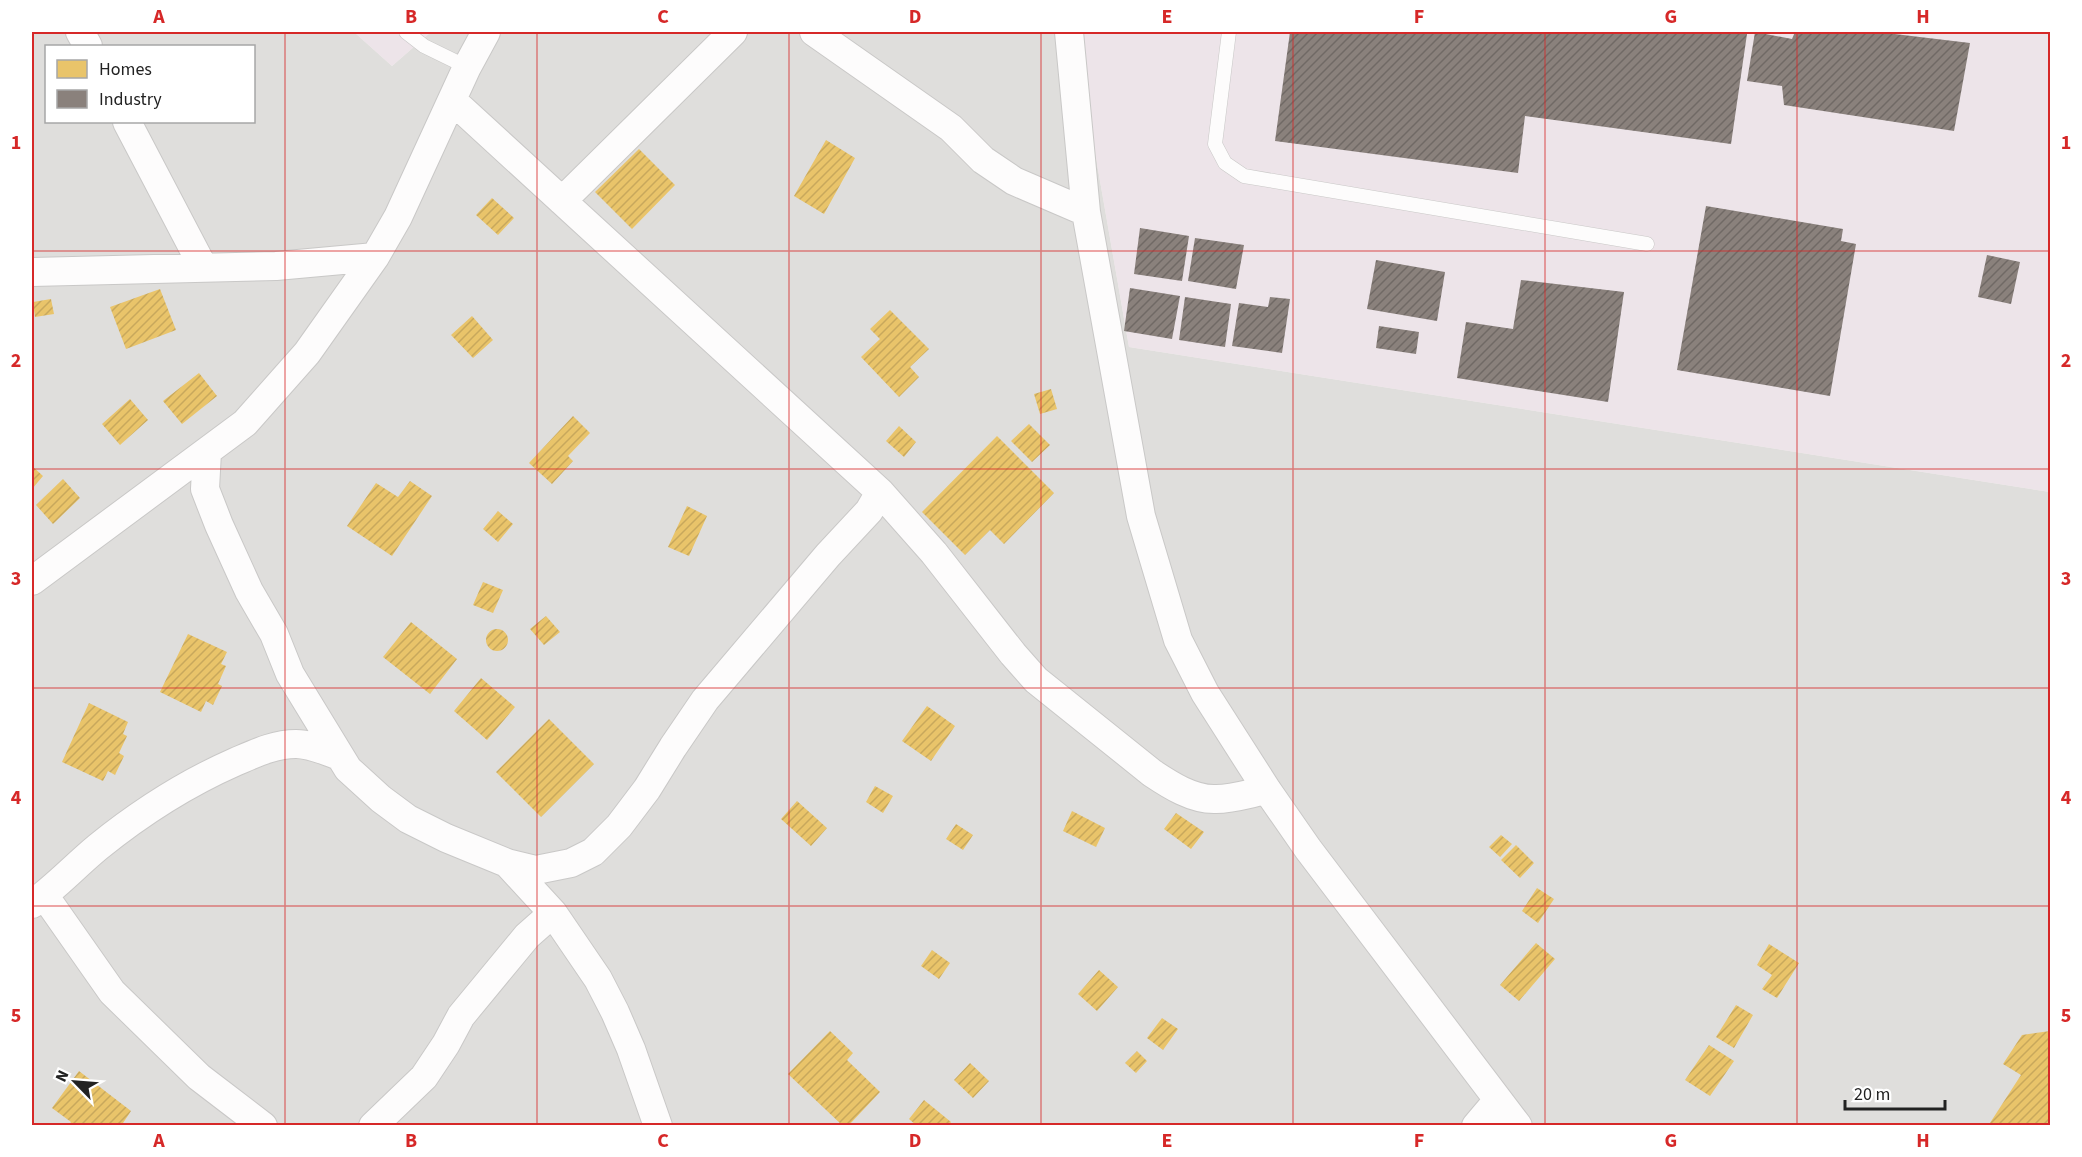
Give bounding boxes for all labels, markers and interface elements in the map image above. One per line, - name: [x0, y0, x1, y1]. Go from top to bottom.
- text: A: [152, 3, 165, 31]
- text: B: [405, 3, 417, 31]
- text: C: [657, 3, 669, 31]
- text: D: [909, 3, 921, 31]
- text: E: [1162, 3, 1172, 31]
- text: F: [1414, 3, 1424, 31]
- text: G: [1665, 3, 1677, 31]
- text: H: [1916, 3, 1930, 31]
- legend: [45, 45, 255, 123]
- text: Homes: [99, 57, 152, 82]
- text: Industry: [99, 87, 162, 112]
- text: 1: [11, 129, 21, 157]
- text: 1: [2061, 129, 2071, 157]
- text: 2: [11, 347, 21, 375]
- text: 2: [2061, 347, 2071, 375]
- text: 3: [11, 565, 21, 593]
- text: 3: [2061, 565, 2071, 593]
- text: 4: [11, 784, 22, 812]
- text: 4: [2061, 784, 2072, 812]
- text: 5: [11, 1002, 21, 1030]
- text: 5: [2061, 1002, 2071, 1030]
- north arrow: [45, 1052, 105, 1112]
- text: N: [50, 1067, 75, 1086]
- scale bar: [1845, 1073, 1946, 1111]
- text: 20 m: [1854, 1082, 1890, 1107]
- text: A: [152, 1127, 165, 1155]
- text: B: [405, 1127, 417, 1155]
- text: C: [657, 1127, 669, 1155]
- text: D: [909, 1127, 921, 1155]
- text: E: [1162, 1127, 1172, 1155]
- text: F: [1414, 1127, 1424, 1155]
- text: G: [1665, 1127, 1677, 1155]
- text: H: [1916, 1127, 1930, 1155]

